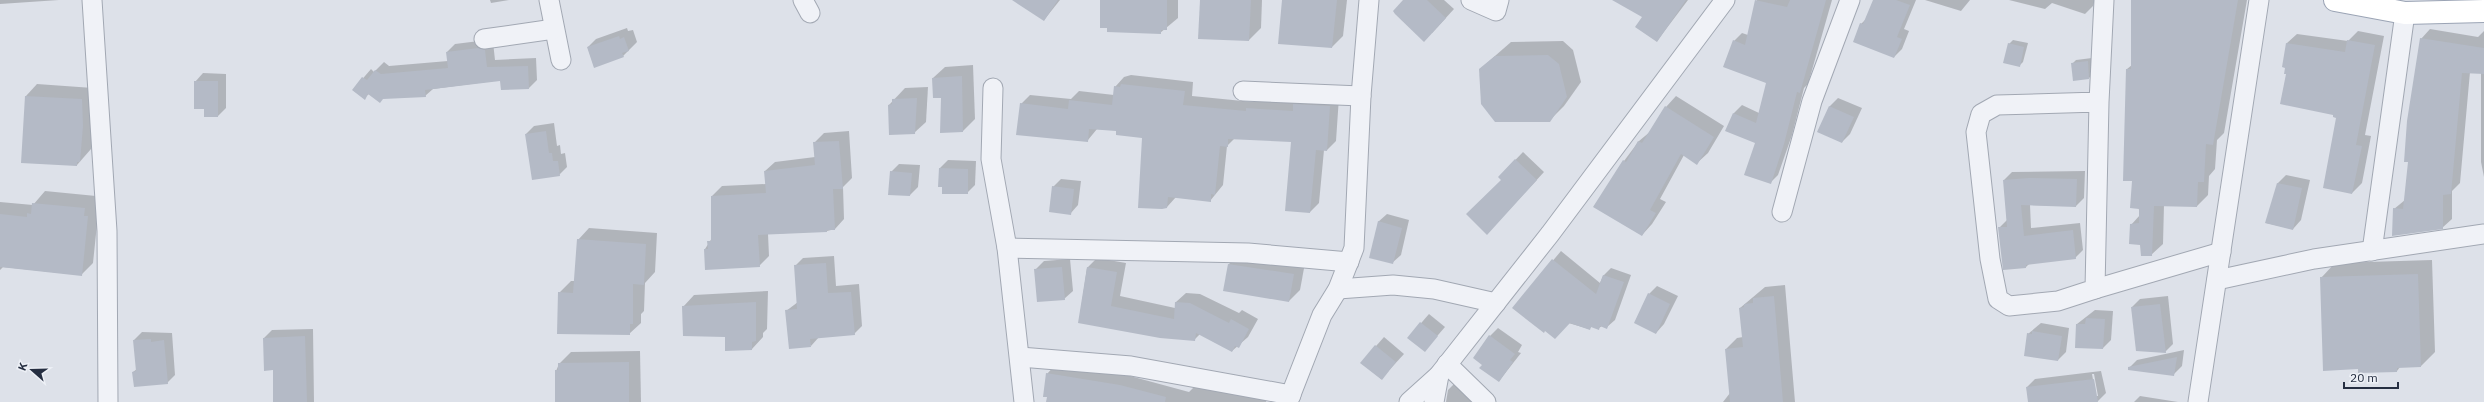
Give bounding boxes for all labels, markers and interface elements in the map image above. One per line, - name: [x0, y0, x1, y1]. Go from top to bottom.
- north arrow: [12, 350, 52, 390]
- text: K: [15, 360, 31, 373]
- scale bar: [2344, 364, 2398, 390]
- text: 20 m: [2350, 370, 2378, 385]

